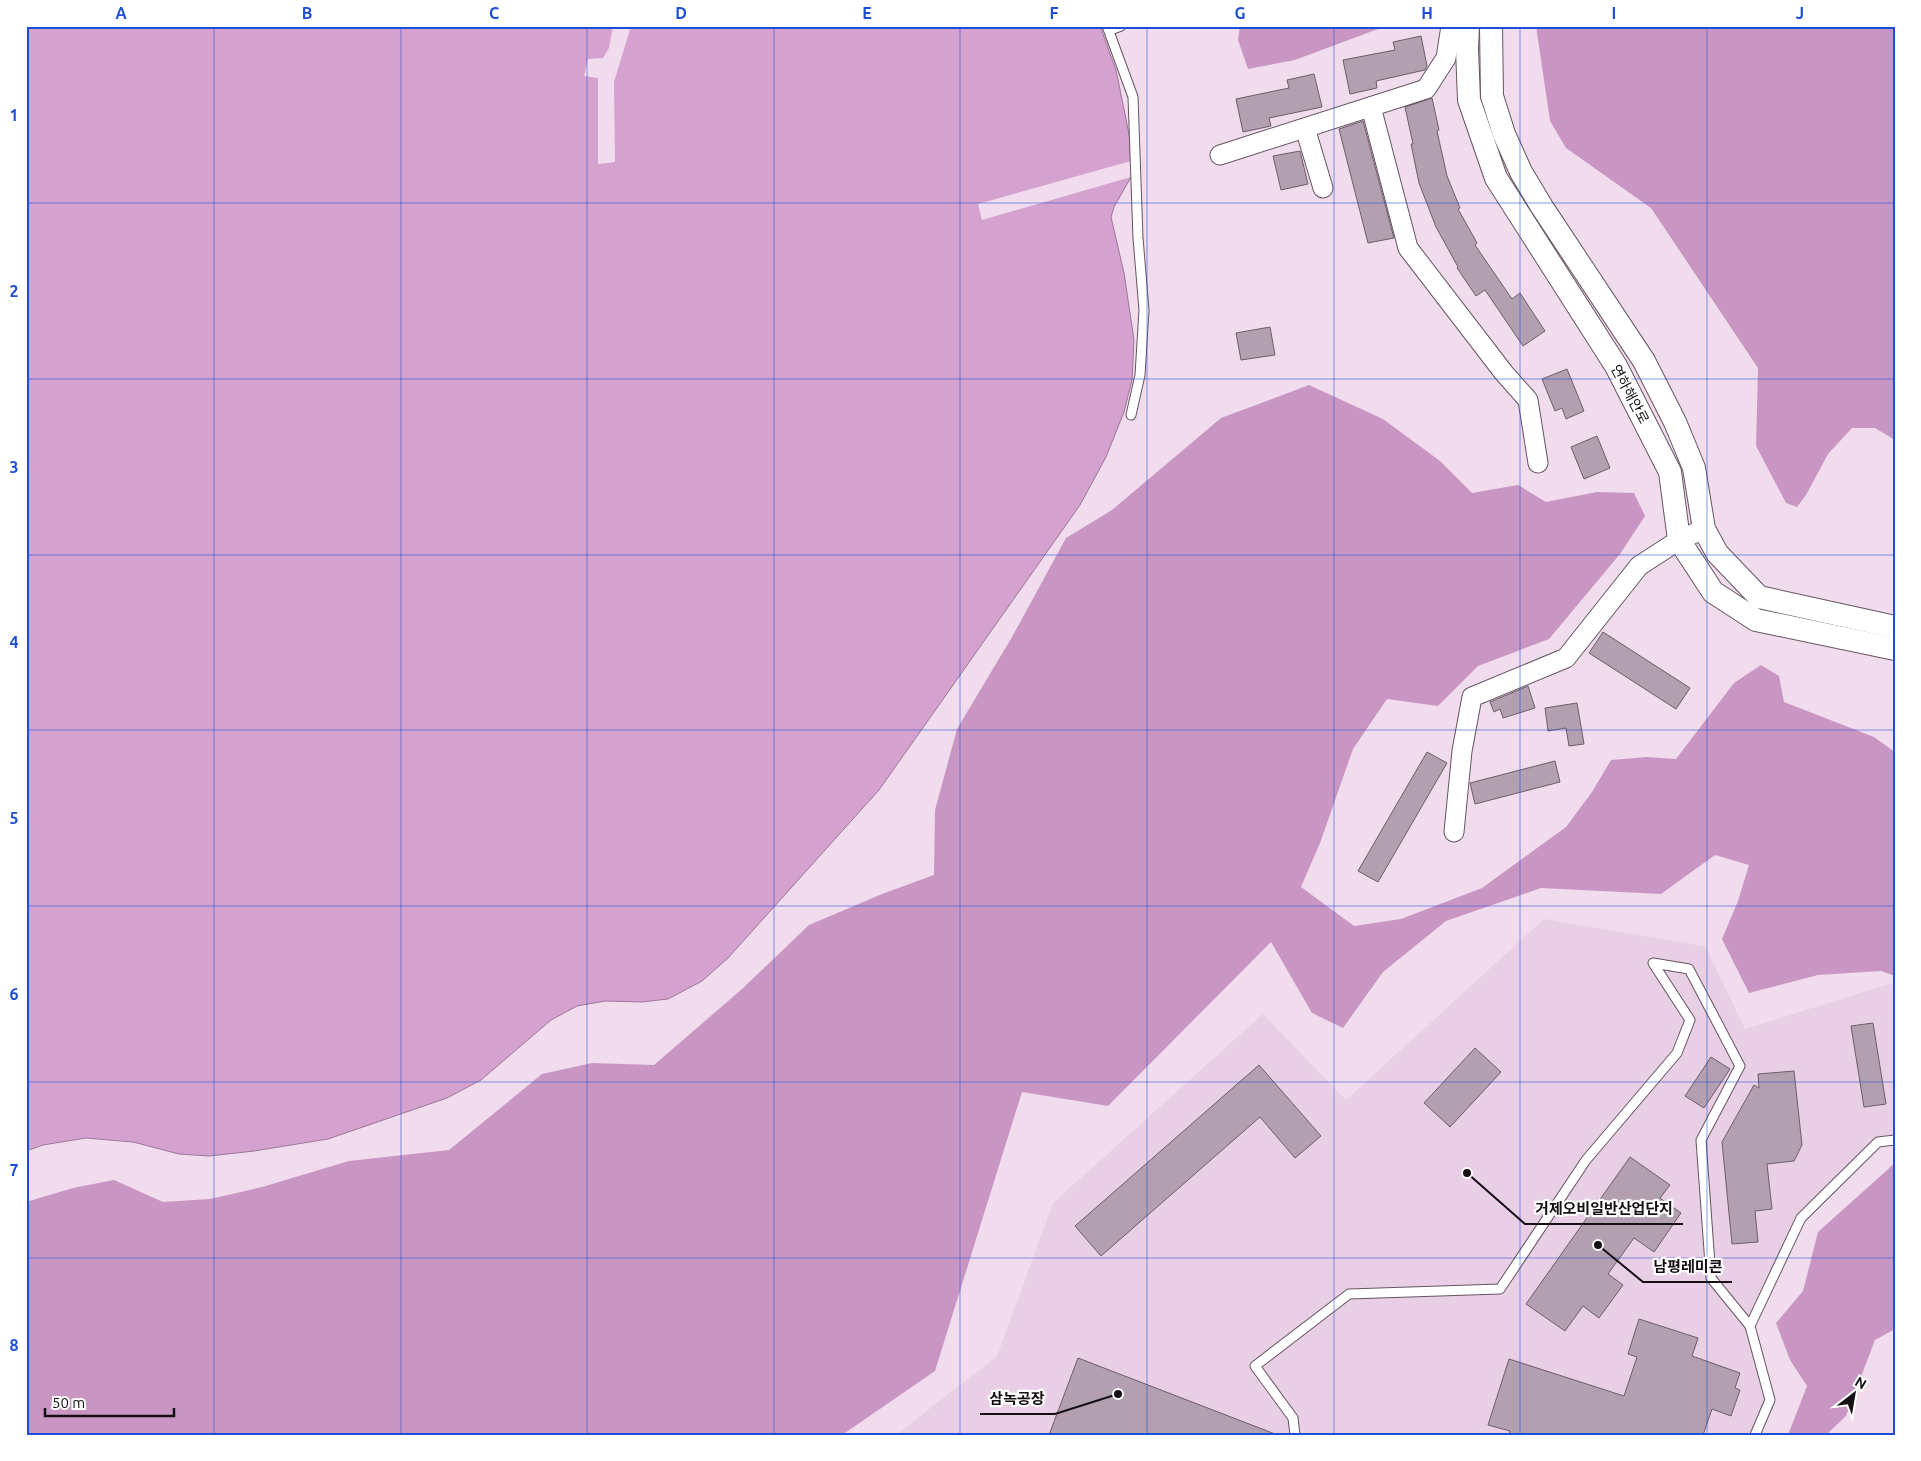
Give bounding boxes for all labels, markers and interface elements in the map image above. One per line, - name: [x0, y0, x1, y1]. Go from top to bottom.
- text: A: [115, 4, 127, 22]
- text: B: [302, 4, 312, 22]
- text: C: [489, 4, 499, 22]
- text: D: [675, 4, 687, 22]
- text: E: [862, 4, 872, 22]
- text: F: [1050, 4, 1059, 22]
- text: G: [1234, 4, 1246, 22]
- text: H: [1421, 4, 1433, 22]
- text: I: [1612, 4, 1616, 22]
- text: J: [1796, 4, 1804, 22]
- text: 1: [9, 106, 19, 124]
- text: 2: [9, 282, 19, 300]
- street label: 연하해안로: [1608, 362, 1652, 426]
- text: 3: [9, 458, 19, 476]
- text: 4: [9, 633, 19, 651]
- text: 5: [9, 809, 19, 827]
- text: 6: [9, 985, 19, 1003]
- text: 7: [9, 1161, 19, 1179]
- callout: 거제오비일반산업단지: [1525, 1194, 1683, 1224]
- text: 거제오비일반산업단지: [1535, 1200, 1673, 1217]
- callout: 남평레미콘: [1643, 1252, 1732, 1282]
- text: 남평레미콘: [1653, 1258, 1723, 1275]
- text: 8: [9, 1336, 19, 1354]
- north arrow: [1828, 1368, 1878, 1418]
- text: N: [1852, 1373, 1869, 1392]
- callout: 삼녹공장: [980, 1384, 1055, 1414]
- scale bar: [45, 1386, 174, 1418]
- text: 삼녹공장: [989, 1390, 1045, 1407]
- text: 50 m: [52, 1394, 85, 1411]

